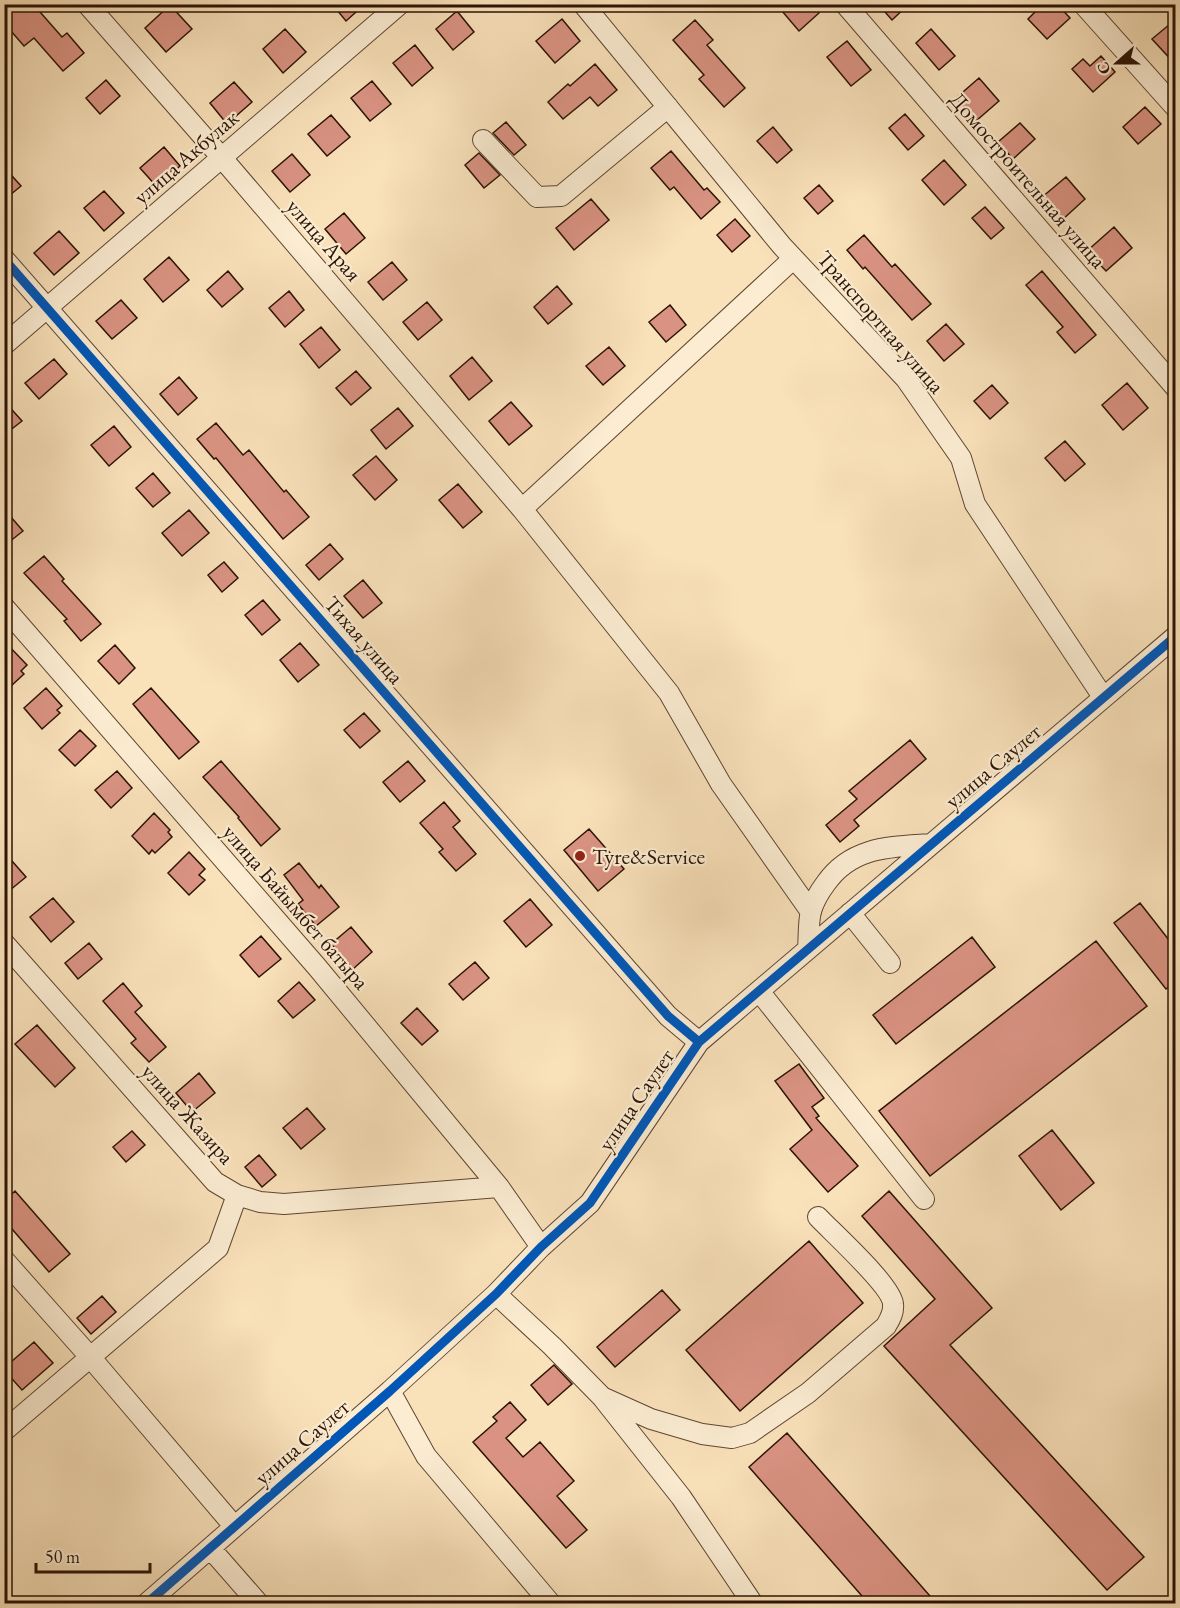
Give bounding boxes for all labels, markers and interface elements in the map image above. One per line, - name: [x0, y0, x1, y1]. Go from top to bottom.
- north arrow: [1087, 33, 1147, 93]
- text: С: [1092, 59, 1115, 77]
- street label: Домостроительная улица: [943, 85, 1113, 275]
- street label: улица Акбулак: [127, 103, 245, 211]
- street label: улица Арая: [280, 193, 368, 288]
- street label: Транспортная улица: [811, 244, 951, 400]
- street label: Тихая улица: [318, 590, 410, 690]
- street label: улица Саулет: [939, 717, 1047, 815]
- street label: улица Байымбет батыра: [216, 818, 376, 996]
- place label: Tyre&Service: [592, 842, 705, 871]
- marker: Tyre&Service: [573, 849, 587, 863]
- street label: улица Саулет: [591, 1043, 681, 1157]
- street label: улица Жазира: [135, 1058, 241, 1171]
- street label: улица Саулет: [248, 1393, 356, 1491]
- scale bar: [36, 1536, 150, 1574]
- text: 50 m: [45, 1545, 80, 1568]

